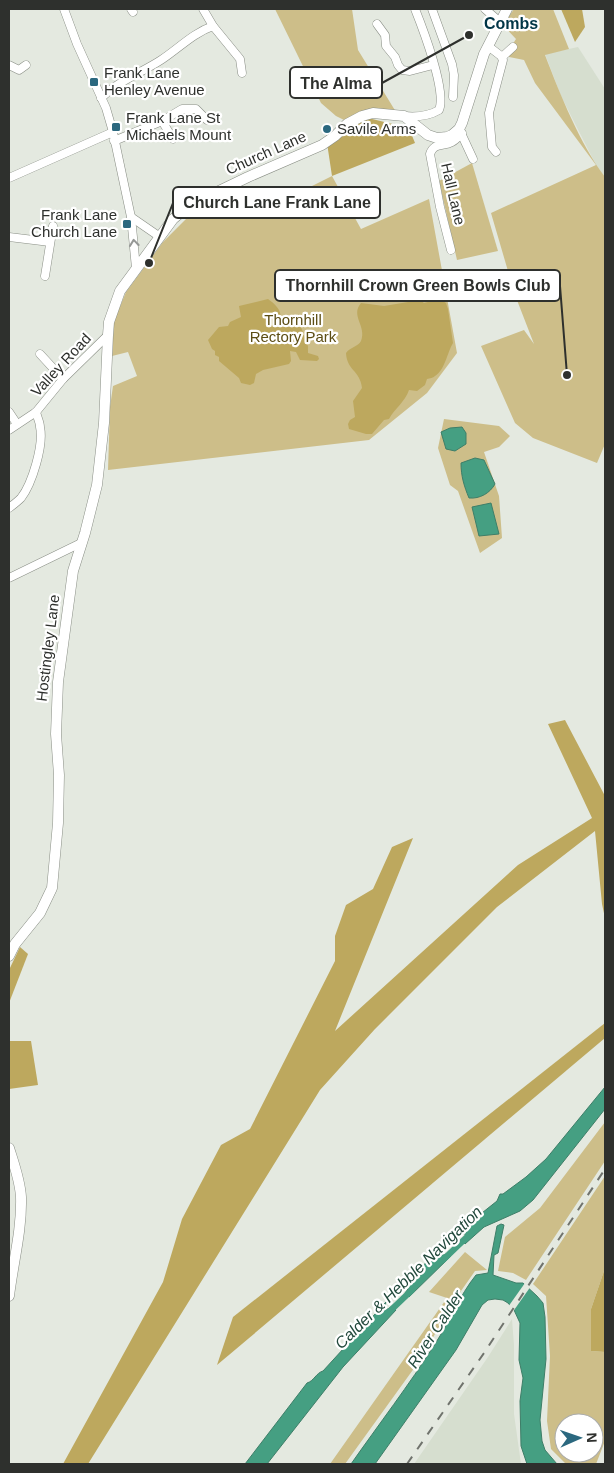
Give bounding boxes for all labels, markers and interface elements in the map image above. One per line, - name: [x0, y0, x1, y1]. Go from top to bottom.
- district label: Combs: [484, 15, 538, 32]
- place label: Frank Lane Henley Avenue: [104, 64, 205, 98]
- callout: The Alma: [290, 67, 382, 98]
- text: The Alma: [300, 75, 372, 92]
- marker: Frank Lane Henley Avenue: [88, 76, 100, 88]
- place label: Frank Lane St Michaels Mount: [126, 109, 232, 143]
- place label: Savile Arms: [337, 120, 416, 137]
- marker: Frank Lane St Michaels Mount: [110, 121, 122, 133]
- marker: Savile Arms: [321, 123, 333, 135]
- street label: Church Lane: [223, 127, 308, 178]
- street label: Hall Lane: [438, 161, 469, 227]
- callout: Church Lane Frank Lane: [173, 187, 380, 218]
- text: Church Lane Frank Lane: [183, 194, 371, 211]
- place label: Frank Lane Church Lane: [31, 206, 117, 240]
- marker: Frank Lane Church Lane: [121, 218, 133, 230]
- one-way arrow: [129, 238, 140, 246]
- callout: Thornhill Crown Green Bowls Club: [275, 270, 560, 301]
- text: Thornhill Crown Green Bowls Club: [286, 277, 551, 294]
- park label: Thornhill Rectory Park: [250, 311, 337, 345]
- street label: Valley Road: [27, 330, 94, 400]
- street label: Hostingley Lane: [33, 594, 62, 702]
- water label: Calder & Hebble Navigation: [331, 1203, 485, 1352]
- water label: River Calder: [404, 1287, 467, 1371]
- north arrow: [554, 1413, 604, 1463]
- text: N: [584, 1432, 600, 1443]

